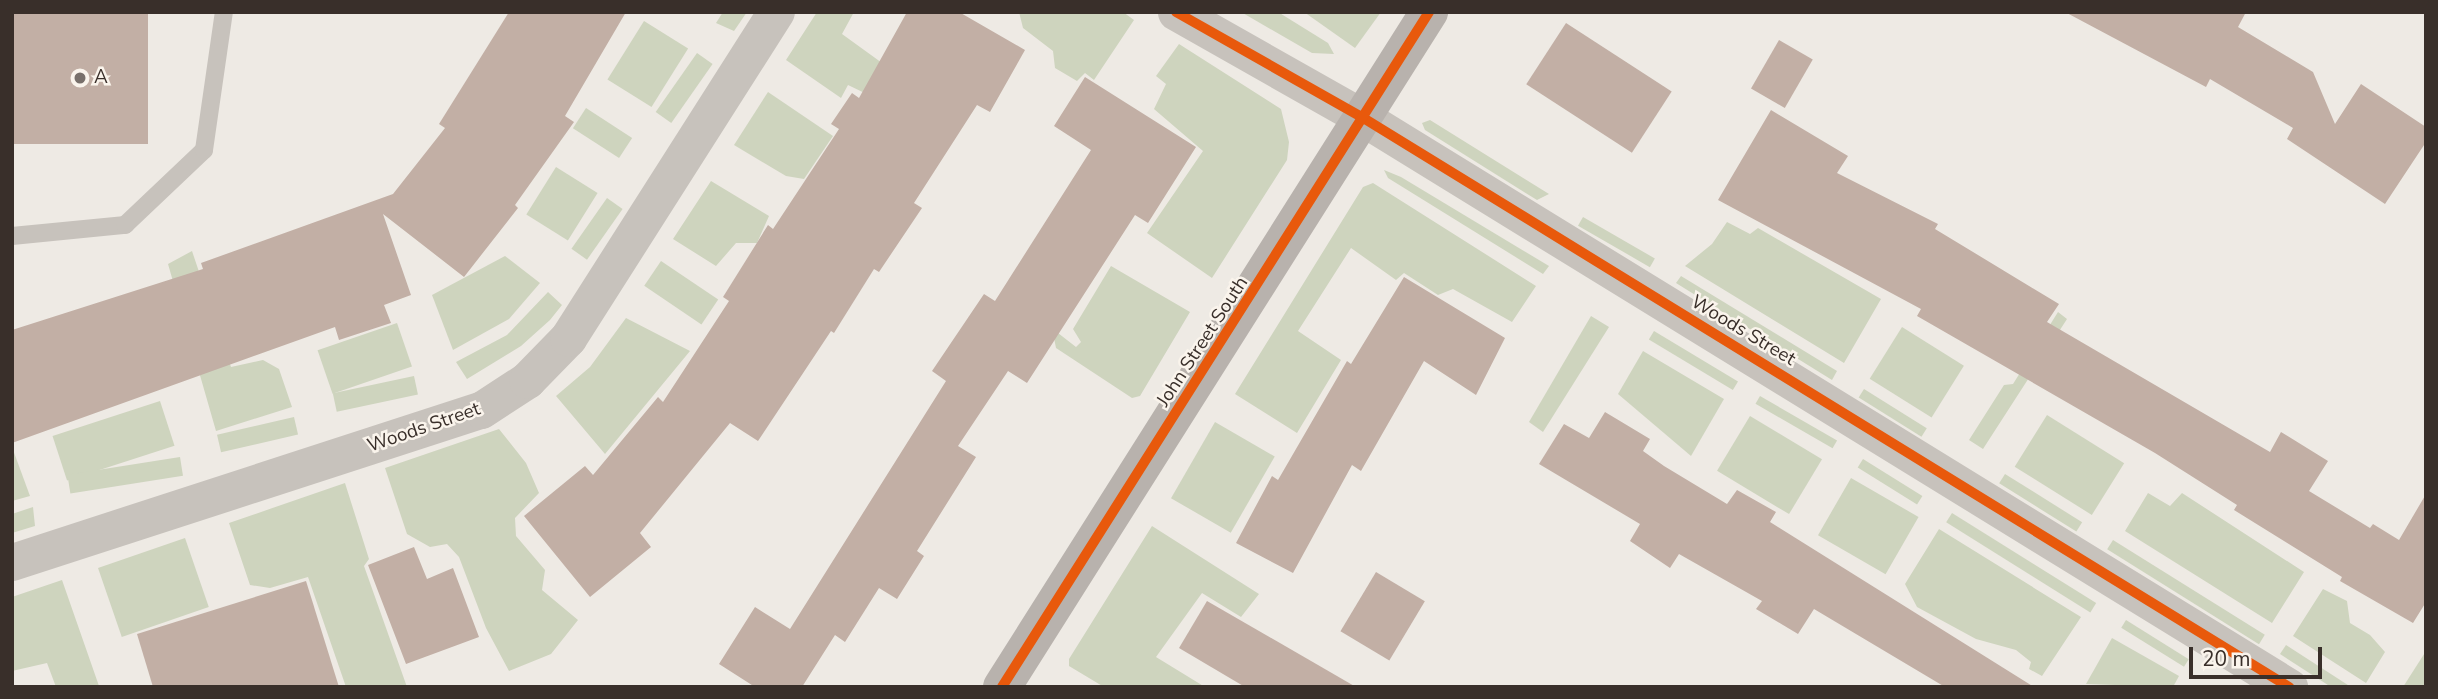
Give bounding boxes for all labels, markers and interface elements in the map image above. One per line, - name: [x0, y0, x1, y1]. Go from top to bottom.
- place label: A: [94, 67, 108, 89]
- marker: A: [72, 70, 88, 86]
- street label: John Street South: [1153, 273, 1253, 411]
- street label: Woods Street: [1687, 291, 1799, 371]
- street label: Woods Street: [365, 398, 483, 458]
- scale bar: [2193, 632, 2326, 676]
- text: 20 m: [2202, 645, 2251, 673]

